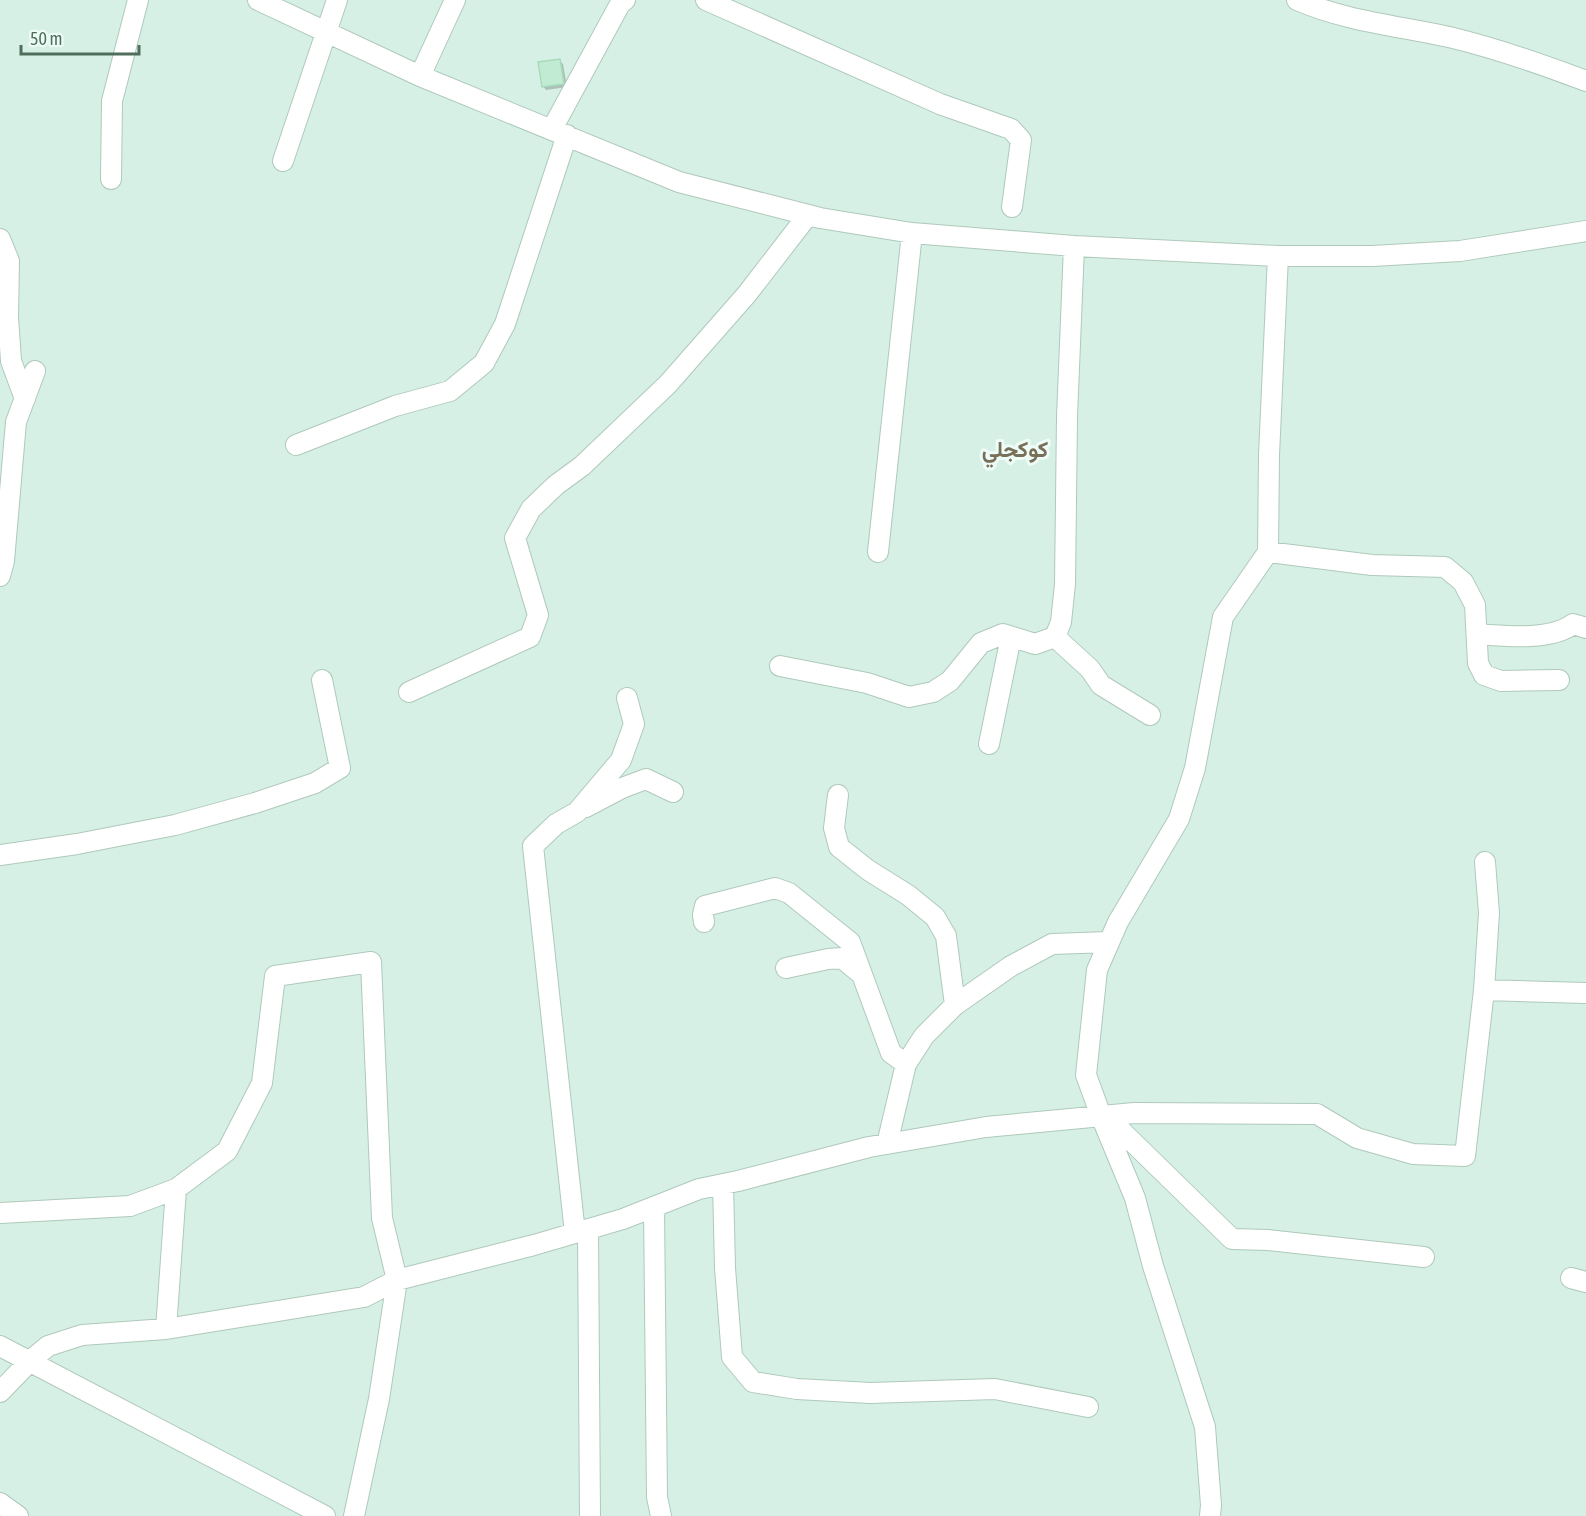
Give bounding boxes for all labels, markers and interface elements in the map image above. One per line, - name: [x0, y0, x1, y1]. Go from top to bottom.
- scale bar: [21, 18, 140, 56]
- text: 50 m: [30, 28, 62, 49]
- district label: كوكجلي: [982, 436, 1048, 468]

